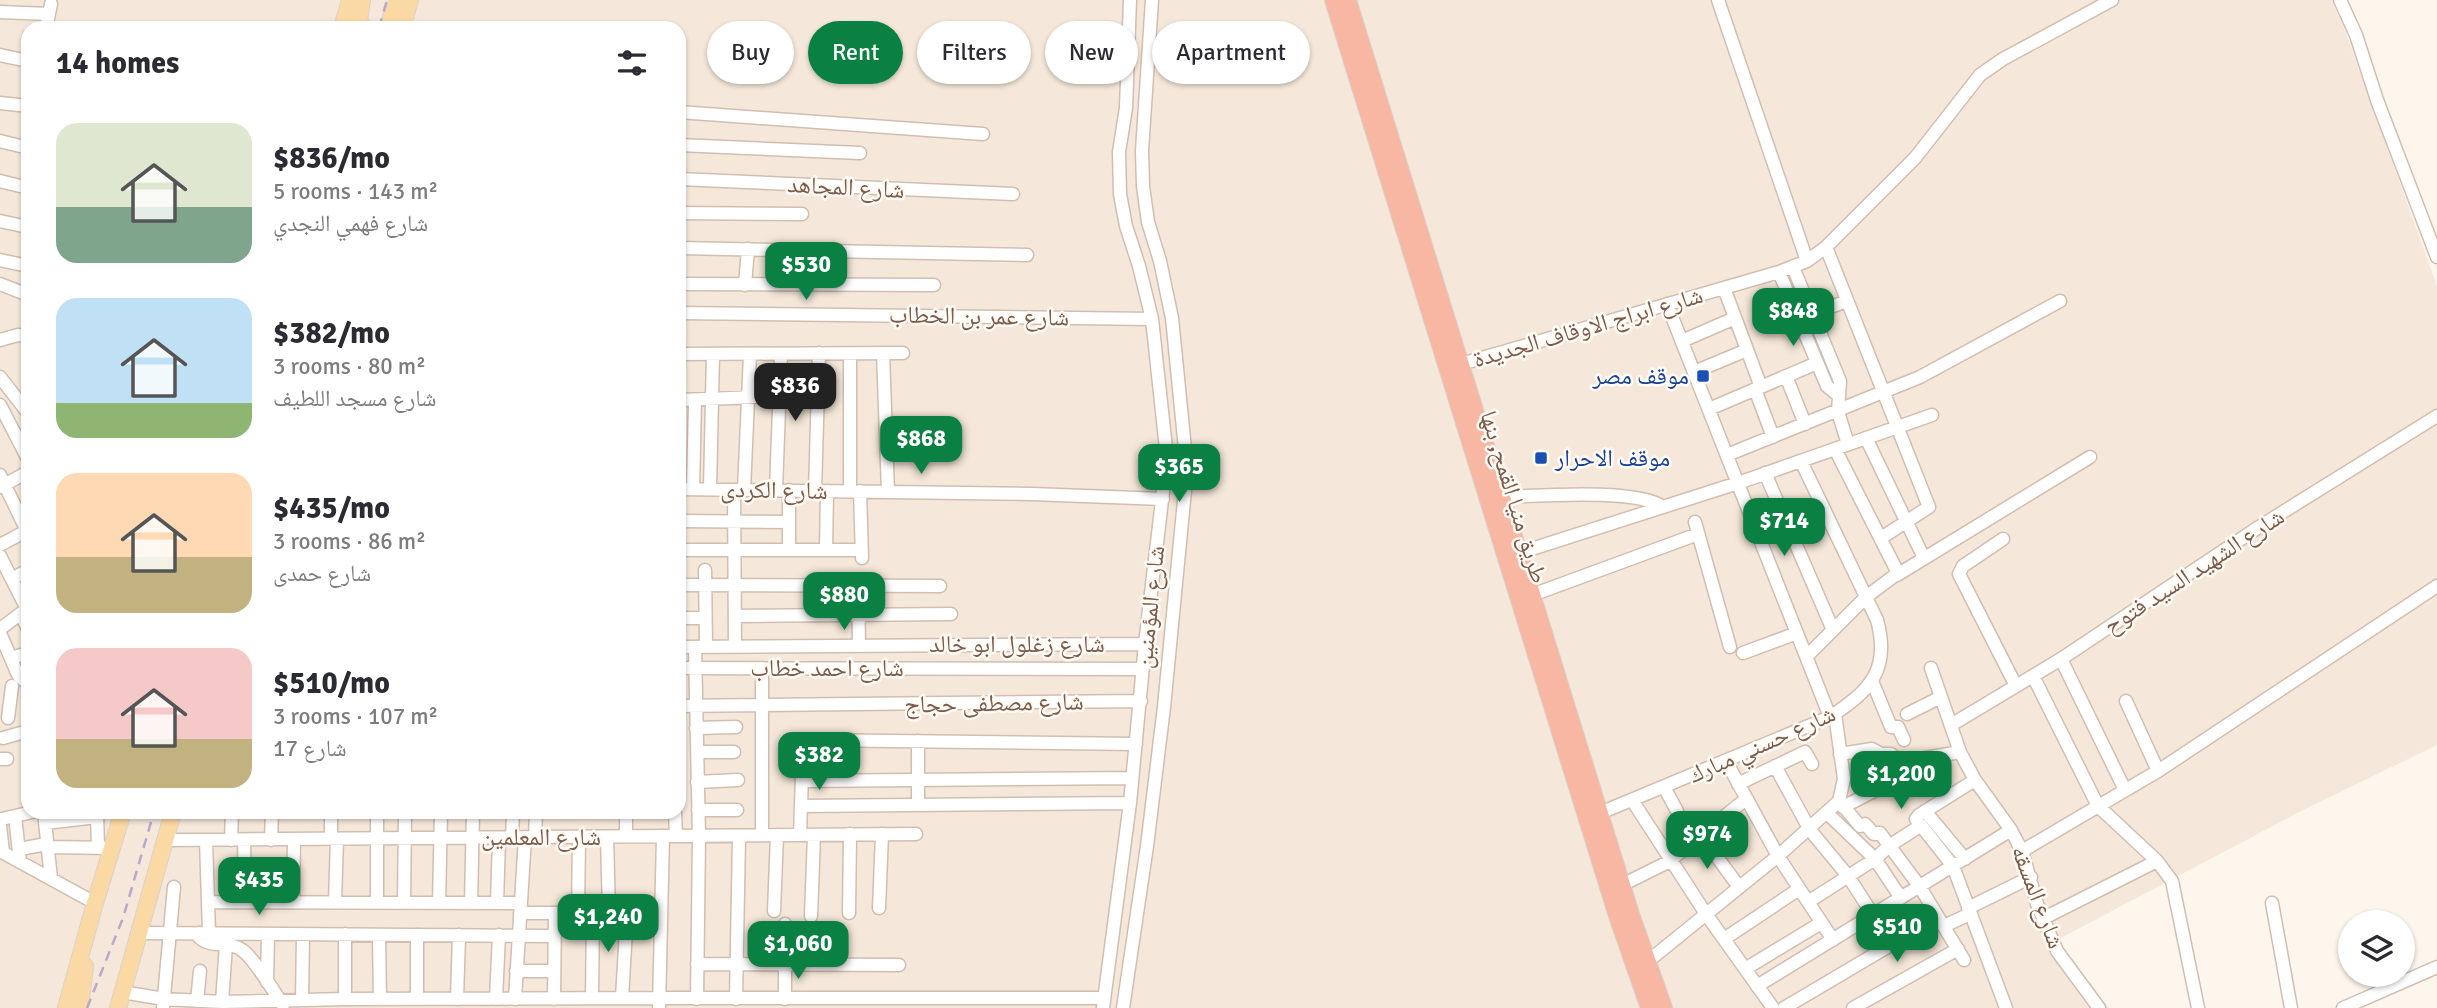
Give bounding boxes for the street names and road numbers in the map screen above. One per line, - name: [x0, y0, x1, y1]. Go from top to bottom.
- street label: شارع المجاهد: [787, 169, 905, 205]
- street label: شارع ابراج الاوقاف الجديدة: [1470, 280, 1706, 374]
- street label: شارع عمر بن الخطاب: [889, 299, 1069, 333]
- street label: طريق منيا القمح, بنها: [1473, 407, 1555, 587]
- street label: شارع الكردى: [720, 474, 828, 506]
- street label: شارع الشهيد السيد فتوح: [2098, 501, 2290, 641]
- street label: شارع المؤمنين: [1129, 544, 1171, 670]
- street label: شارع زغلول ابو خالد: [929, 629, 1105, 659]
- street label: شارع احمد خطاب: [750, 653, 904, 683]
- street label: شارع مصطفى حجاج: [904, 686, 1084, 720]
- street label: شارع حسني مبارك: [1684, 698, 1842, 793]
- street label: شارع المعلمين: [481, 822, 601, 852]
- street label: شارع المسقه: [2005, 841, 2071, 953]

